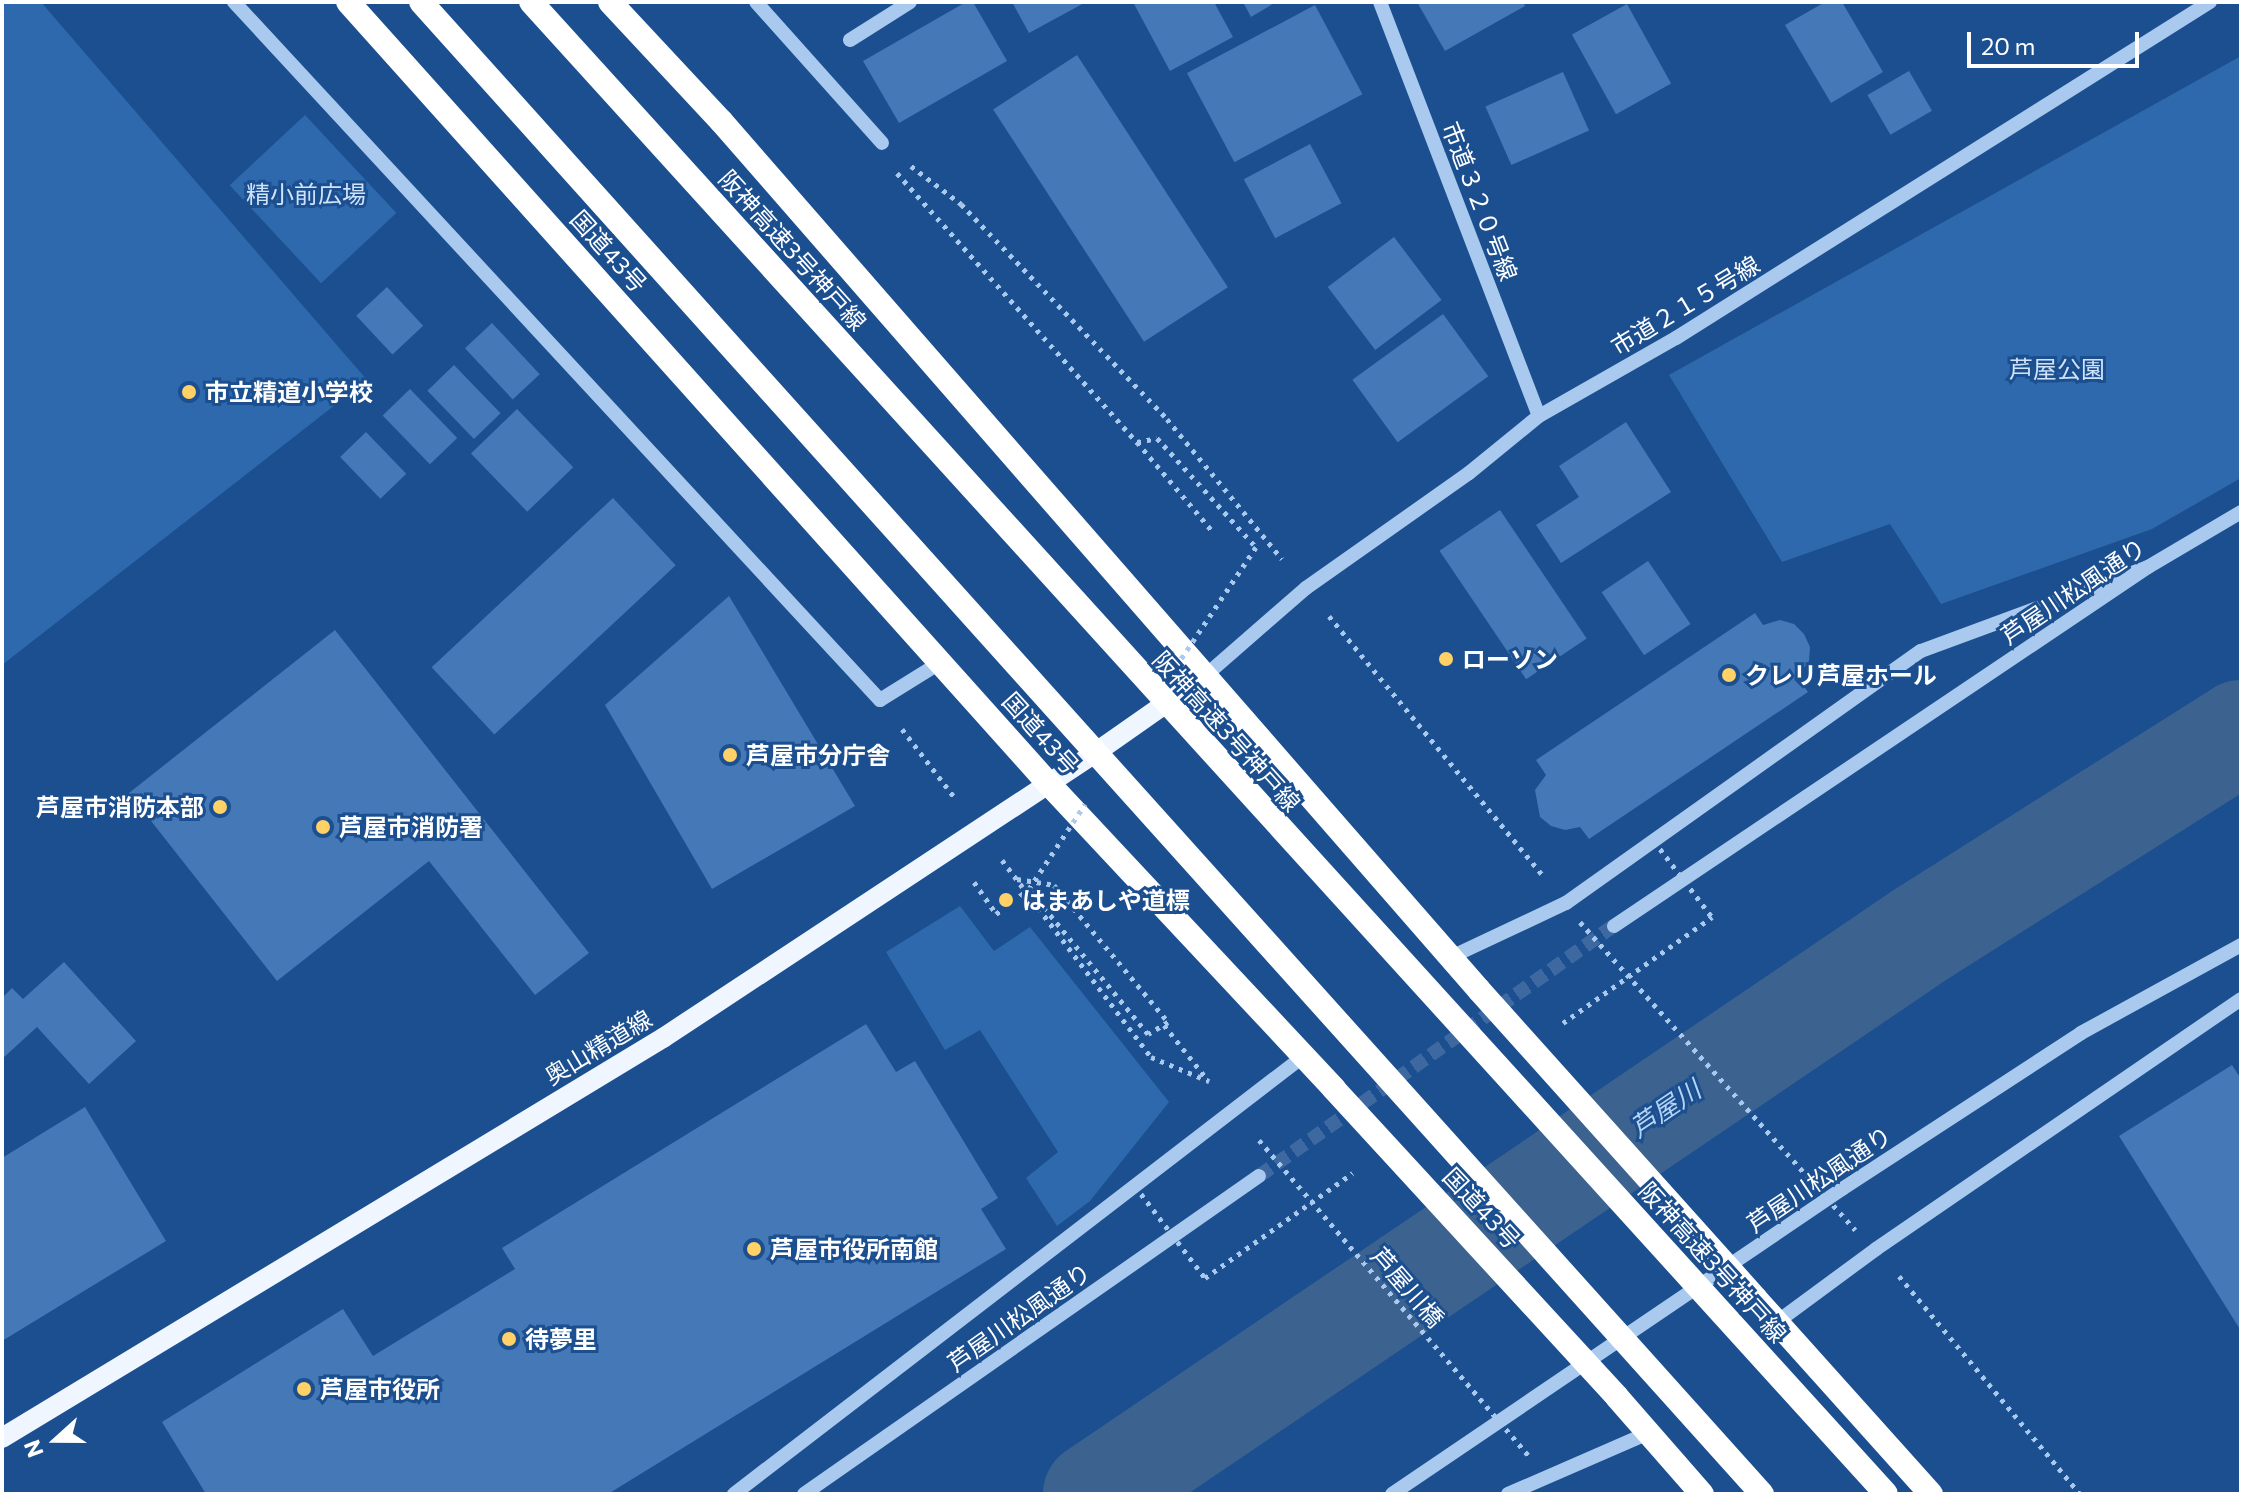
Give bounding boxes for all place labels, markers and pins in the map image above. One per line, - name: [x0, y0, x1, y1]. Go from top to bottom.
- place label: 市立精道小学校: [205, 378, 373, 406]
- marker: 市立精道小学校: [180, 383, 198, 401]
- place label: ローソン: [1462, 645, 1558, 673]
- marker: ローソン: [1437, 650, 1455, 668]
- place label: クレリ芦屋ホール: [1745, 661, 1937, 689]
- marker: クレリ芦屋ホール: [1720, 666, 1738, 684]
- place label: 芦屋市分庁舎: [746, 741, 890, 769]
- marker: 芦屋市分庁舎: [721, 746, 739, 764]
- place label: 芦屋市消防本部: [36, 793, 204, 821]
- marker: 芦屋市消防本部: [211, 798, 229, 816]
- place label: 芦屋市消防署: [339, 813, 483, 841]
- marker: 芦屋市消防署: [314, 818, 332, 836]
- place label: はまあしや道標: [1022, 886, 1190, 914]
- marker: はまあしや道標: [997, 891, 1015, 909]
- place label: 芦屋市役所南館: [770, 1235, 938, 1263]
- marker: 芦屋市役所南館: [745, 1240, 763, 1258]
- place label: 待夢里: [525, 1325, 597, 1353]
- marker: 待夢里: [500, 1330, 518, 1348]
- place label: 芦屋市役所: [320, 1375, 440, 1403]
- marker: 芦屋市役所: [295, 1380, 313, 1398]

